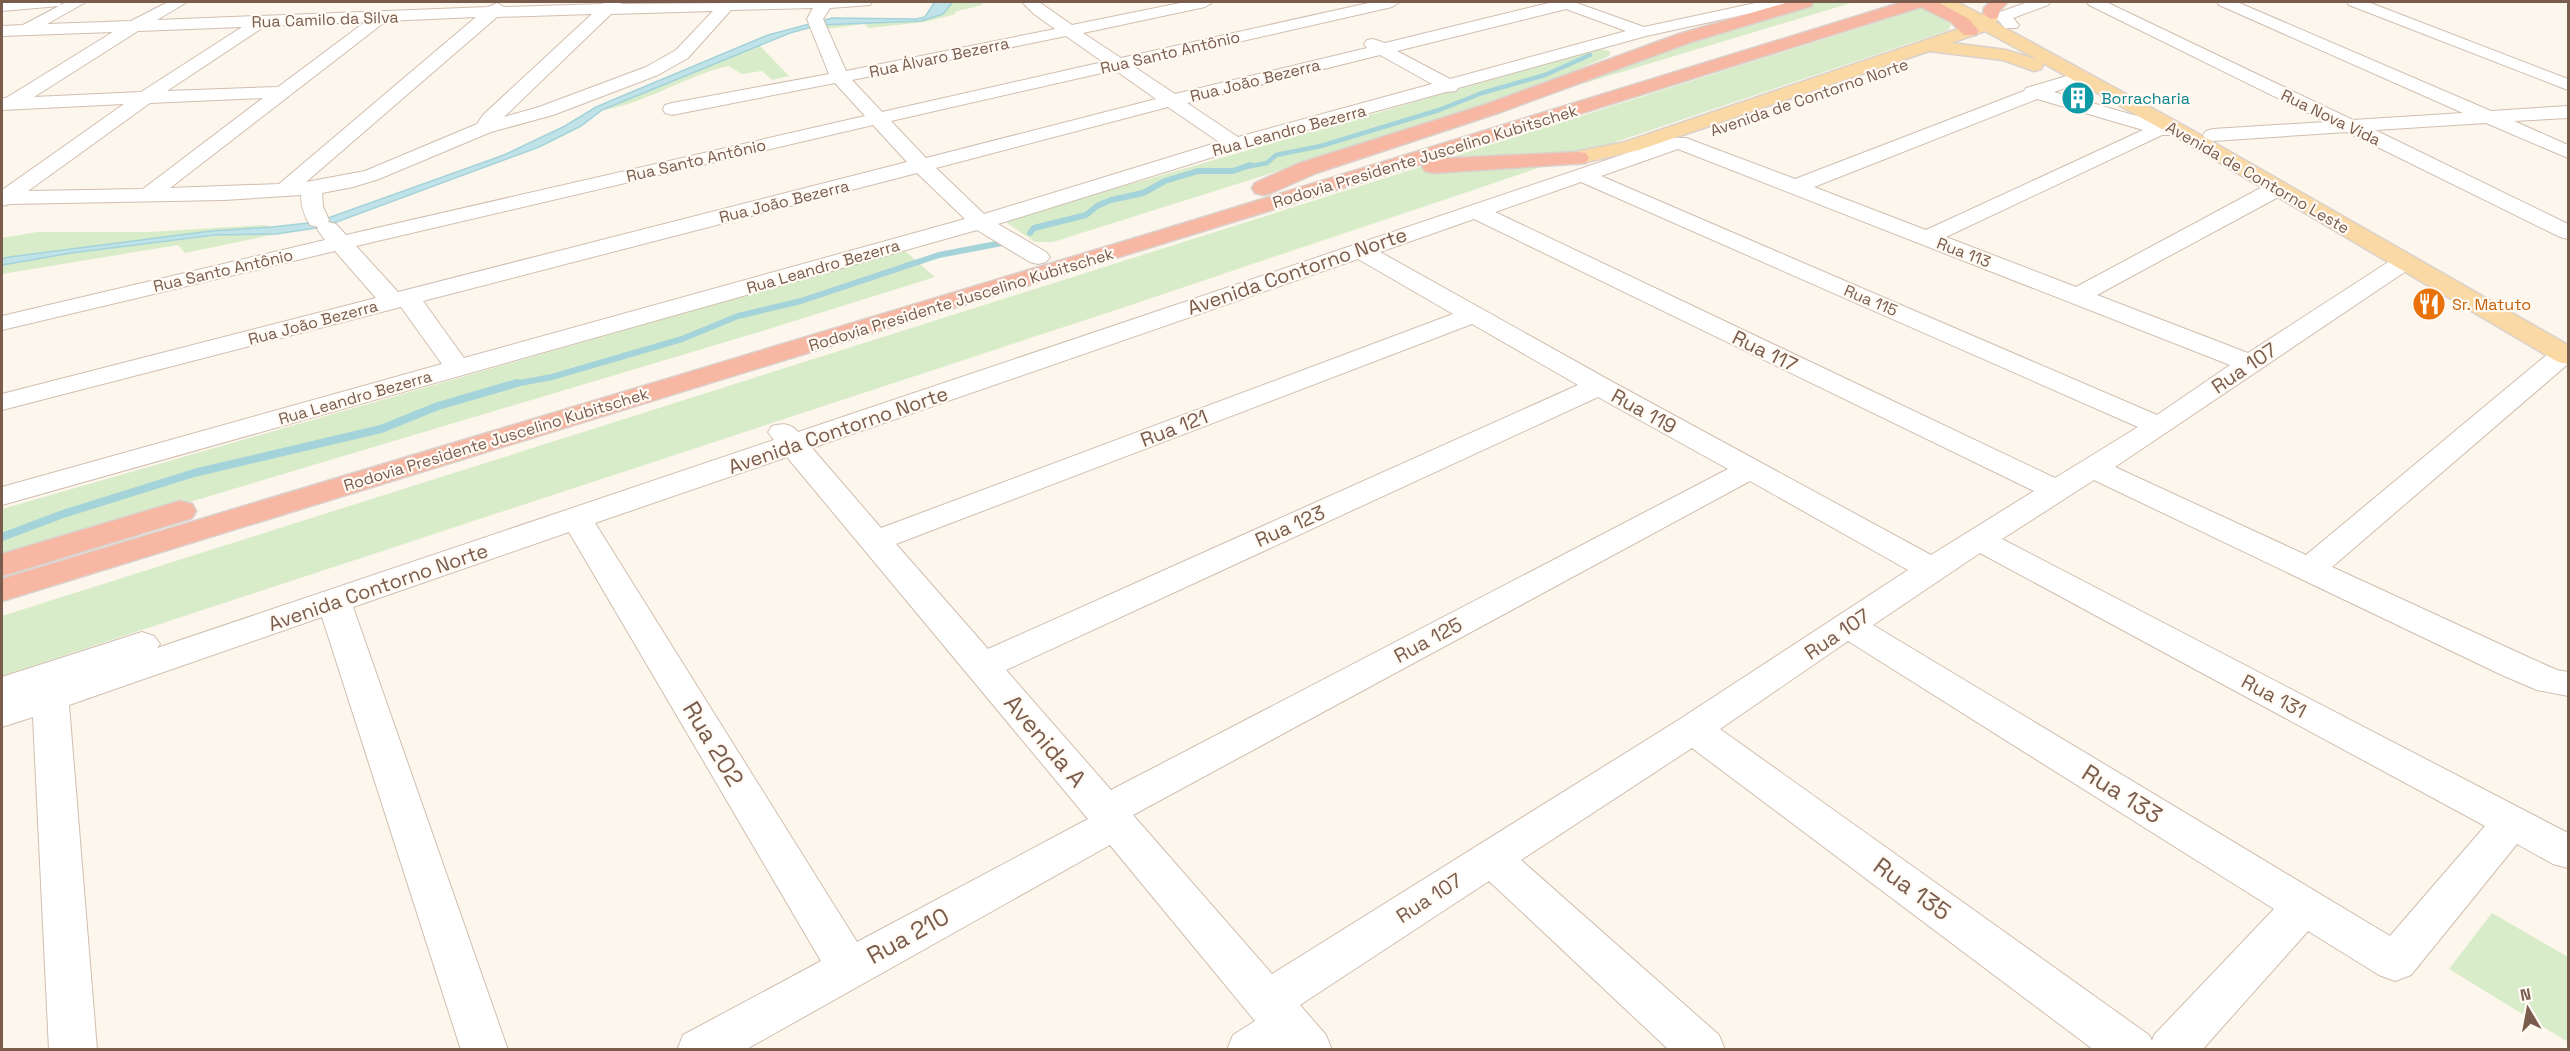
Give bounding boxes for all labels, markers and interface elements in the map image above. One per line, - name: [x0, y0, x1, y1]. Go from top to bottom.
- street label: Rua Camilo da Silva: [251, 6, 399, 33]
- street label: Rua Santo Antônio: [1098, 26, 1242, 79]
- street label: Rua Álvaro Bezerra: [867, 32, 1011, 83]
- street label: Rua João Bezerra: [1188, 54, 1322, 107]
- street label: Avenida de Contorno Norte: [1707, 54, 1911, 141]
- building icon: Borracharia: [2060, 80, 2096, 116]
- street label: Rua Nova Vida: [2278, 84, 2384, 151]
- place label: Borracharia: [2101, 88, 2190, 109]
- street label: Rua Leandro Bezerra: [1210, 100, 1368, 161]
- street label: Rodovia Presidente Juscelino Kubitschek: [1270, 100, 1581, 213]
- street label: Avenida de Contorno Leste: [2162, 116, 2353, 239]
- street label: Rua Santo Antônio: [624, 134, 768, 187]
- street label: Rua João Bezerra: [717, 175, 851, 228]
- street label: Avenida Contorno Norte: [1184, 221, 1410, 321]
- street label: Rua 113: [1934, 233, 1994, 272]
- street label: Rua Leandro Bezerra: [744, 235, 902, 298]
- street label: Rodovia Presidente Juscelino Kubitschek: [806, 243, 1117, 356]
- street label: Rua Santo Antônio: [151, 244, 295, 297]
- street label: Rua 115: [1841, 280, 1901, 321]
- restaurant icon: Sr. Matuto: [2411, 286, 2447, 322]
- place label: Sr. Matuto: [2452, 294, 2531, 315]
- street label: Rua João Bezerra: [246, 295, 380, 350]
- street label: Rua 117: [1728, 324, 1802, 378]
- street label: Rua 107: [2206, 337, 2282, 399]
- street label: Rua Leandro Bezerra: [276, 366, 434, 429]
- street label: Avenida Contorno Norte: [725, 380, 951, 480]
- street label: Rodovia Presidente Juscelino Kubitschek: [341, 383, 652, 496]
- street label: Rua 119: [1607, 383, 1681, 439]
- street label: Rua 121: [1137, 403, 1211, 453]
- street label: Rua 123: [1251, 499, 1329, 553]
- street label: Avenida Contorno Norte: [265, 537, 491, 637]
- street label: Rua 107: [1799, 603, 1875, 665]
- street label: Rua 125: [1389, 611, 1467, 669]
- street label: Rua 131: [2237, 668, 2311, 724]
- street label: Avenida A: [997, 688, 1093, 794]
- street label: Rua 202: [676, 695, 751, 792]
- street label: Rua 133: [2076, 757, 2168, 830]
- street label: Rua 135: [1867, 850, 1957, 927]
- street label: Rua 107: [1391, 867, 1467, 929]
- street label: Rua 210: [861, 900, 955, 971]
- north arrow: [2498, 979, 2558, 1039]
- text: N: [2518, 983, 2533, 1006]

